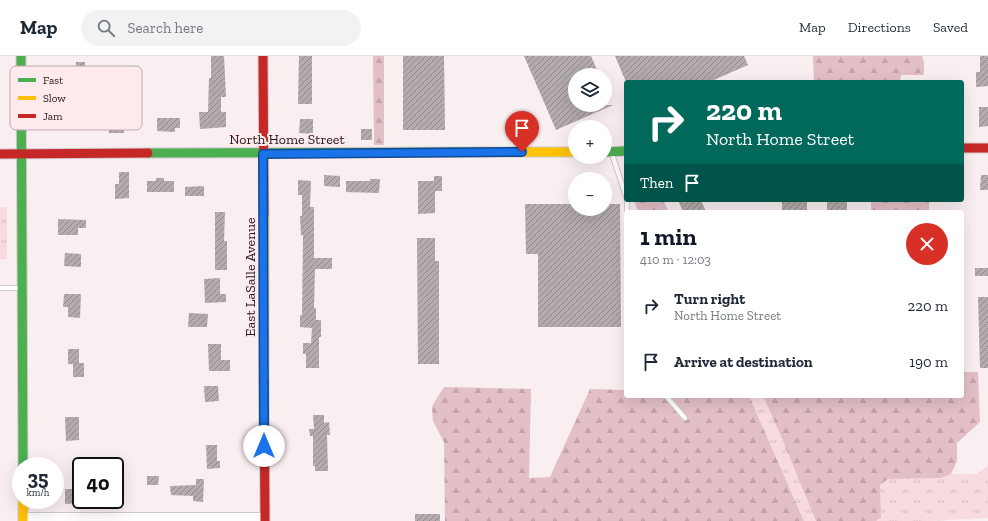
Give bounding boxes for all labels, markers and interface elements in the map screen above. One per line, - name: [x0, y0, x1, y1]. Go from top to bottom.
- search box: [81, 10, 361, 46]
- text: Map: [20, 16, 57, 39]
- icon: search: [95, 17, 117, 39]
- text: Search here: [127, 19, 203, 37]
- text: Map: [799, 19, 826, 36]
- text: Directions: [848, 19, 911, 36]
- text: Saved: [933, 19, 968, 36]
- legend: [10, 66, 142, 130]
- map controls: [568, 68, 612, 216]
- button: layers: [568, 68, 612, 112]
- text: Fast: [43, 74, 64, 87]
- text: Slow: [43, 92, 66, 105]
- text: 220 m: [706, 94, 782, 127]
- icon: right: [640, 96, 692, 148]
- text: Jam: [43, 110, 63, 123]
- pin: [505, 111, 539, 152]
- icon: arrive: [511, 117, 533, 139]
- button: +: [568, 120, 612, 164]
- text: North Home Street: [706, 128, 854, 150]
- street label: North Home Street: [229, 131, 345, 148]
- button: −: [568, 172, 612, 216]
- icon: arrive: [681, 172, 703, 194]
- text: Then: [640, 174, 673, 192]
- street label: East LaSalle Avenue: [242, 217, 259, 337]
- text: 1 min: [640, 222, 697, 251]
- button: close: [906, 223, 948, 265]
- text: 410 m · 12:03: [640, 252, 711, 267]
- text: Turn right: [674, 290, 745, 308]
- icon: right: [640, 295, 662, 317]
- text: 220 m: [908, 297, 948, 315]
- text: North Home Street: [674, 308, 781, 323]
- icon: arrive: [640, 351, 662, 373]
- text: Arrive at destination: [674, 353, 813, 371]
- text: 190 m: [909, 353, 948, 371]
- position arrow: [243, 425, 285, 467]
- speed limit sign: 40: [72, 457, 124, 509]
- text: 35: [27, 466, 49, 490]
- text: km/h: [27, 487, 49, 499]

